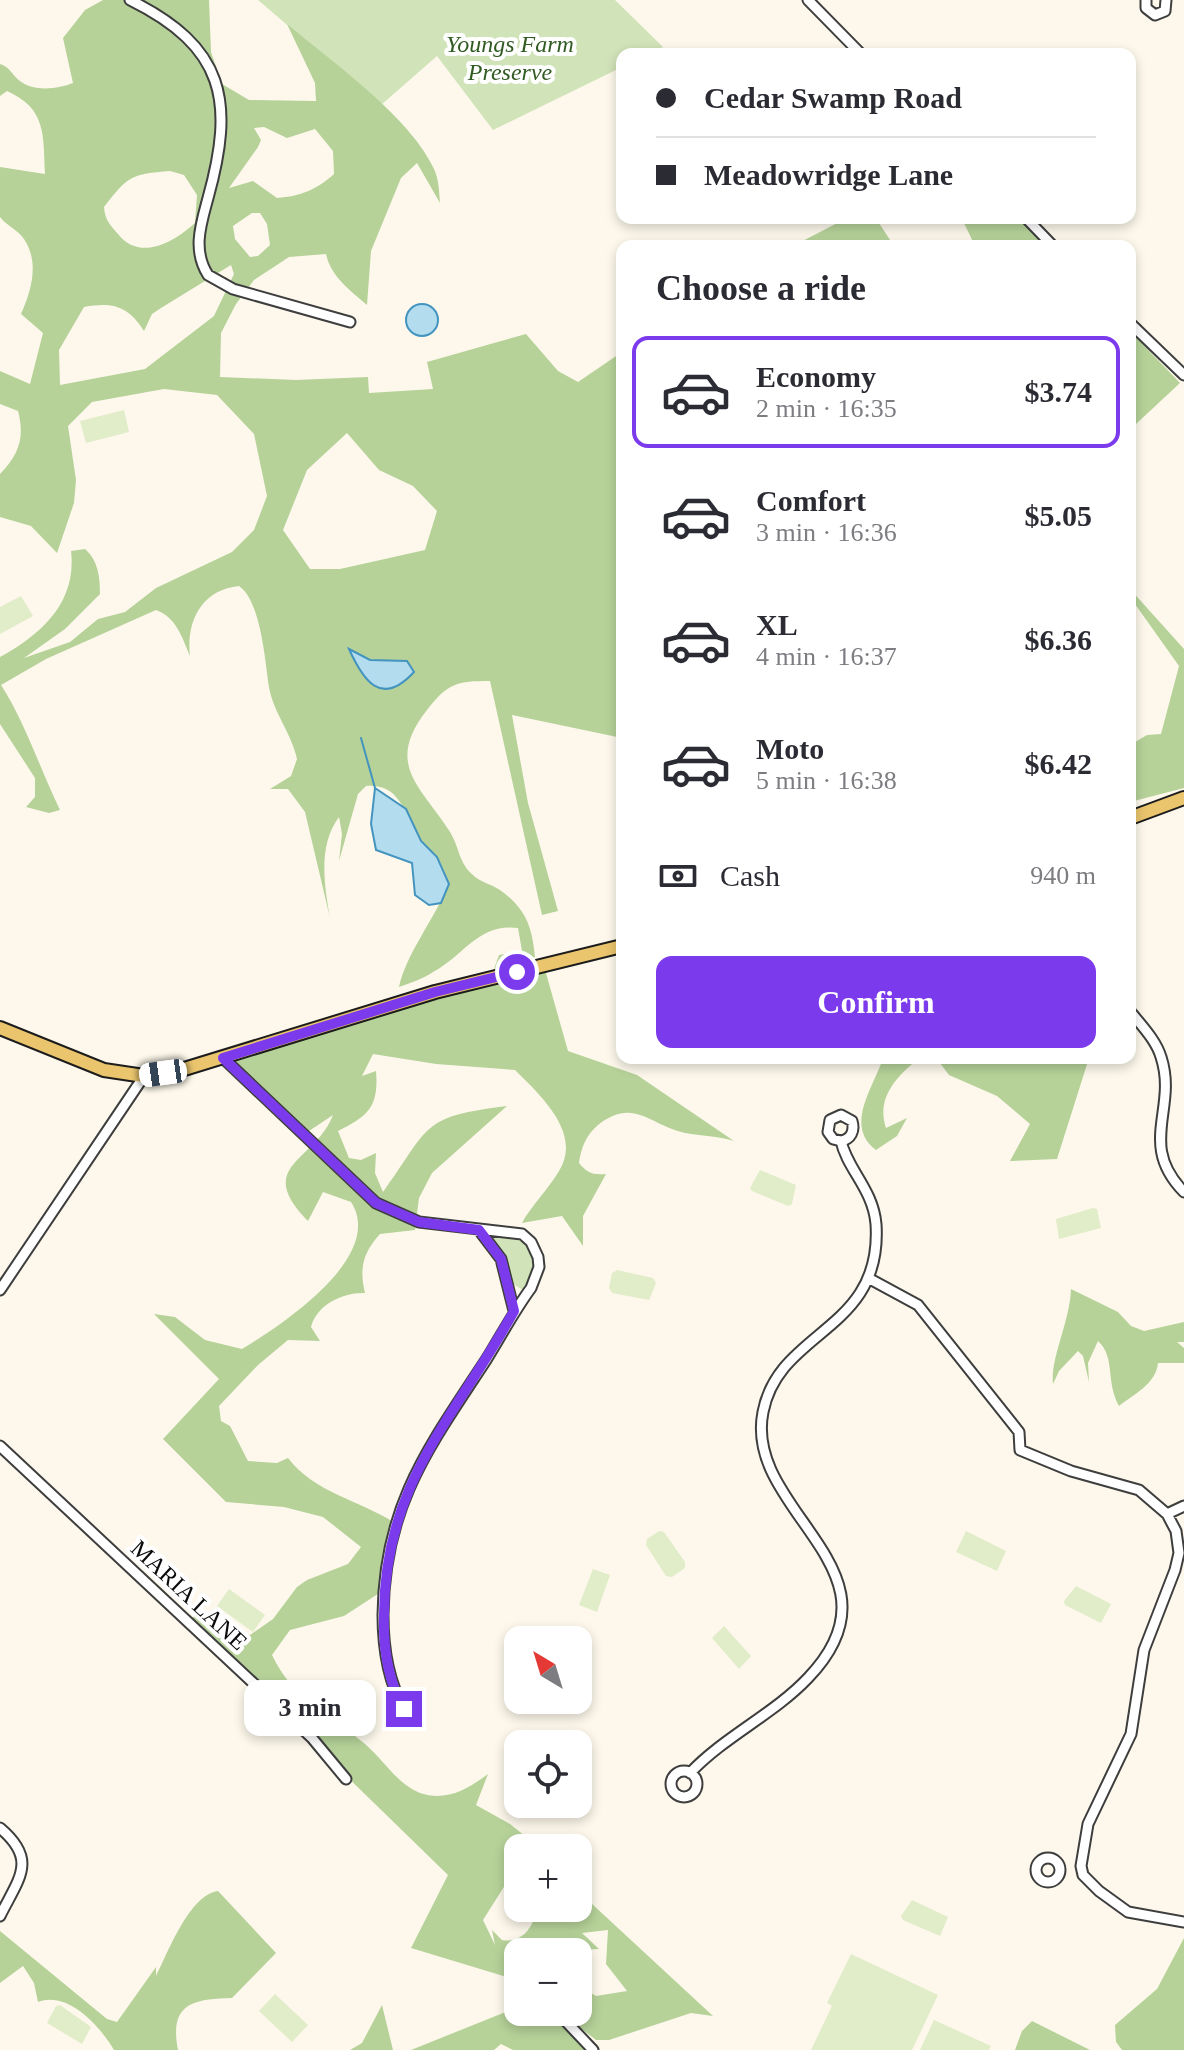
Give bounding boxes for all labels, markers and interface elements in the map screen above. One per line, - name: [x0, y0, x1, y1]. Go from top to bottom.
- park label: Youngs Farm Preserve: [446, 31, 574, 85]
- text: Cedar Swamp Road: [704, 81, 962, 114]
- text: Meadowridge Lane: [704, 158, 953, 191]
- text: Choose a ride: [656, 268, 866, 308]
- icon: car: [660, 356, 732, 428]
- text: Economy: [756, 360, 876, 393]
- text: $3.74: [1025, 375, 1092, 408]
- text: 2 min · 16:35: [756, 394, 897, 423]
- icon: car: [660, 480, 732, 552]
- text: Comfort: [756, 484, 866, 517]
- text: $5.05: [1025, 499, 1092, 532]
- text: 3 min · 16:36: [756, 518, 897, 547]
- icon: car: [660, 604, 732, 676]
- text: XL: [756, 608, 798, 641]
- text: $6.36: [1025, 623, 1092, 656]
- text: 4 min · 16:37: [756, 642, 897, 671]
- icon: car: [660, 728, 732, 800]
- text: Moto: [756, 732, 824, 765]
- text: $6.42: [1025, 747, 1092, 780]
- text: 5 min · 16:38: [756, 766, 897, 795]
- icon: cash: [656, 854, 700, 898]
- text: Cash: [720, 859, 780, 892]
- text: 940 m: [1030, 861, 1096, 890]
- route start: [499, 954, 535, 990]
- button: Confirm: [656, 956, 1096, 1048]
- car: [138, 1058, 188, 1088]
- street label: MARIA LANE: [126, 1535, 252, 1655]
- north arrow: [504, 1626, 592, 1714]
- map controls: [504, 1626, 592, 2026]
- callout: 3 min: [244, 1681, 376, 1737]
- route end: [386, 1691, 422, 1727]
- text: 3 min: [279, 1693, 341, 1722]
- button: locate: [504, 1730, 592, 1818]
- button: +: [504, 1834, 592, 1922]
- button: −: [504, 1938, 592, 2026]

